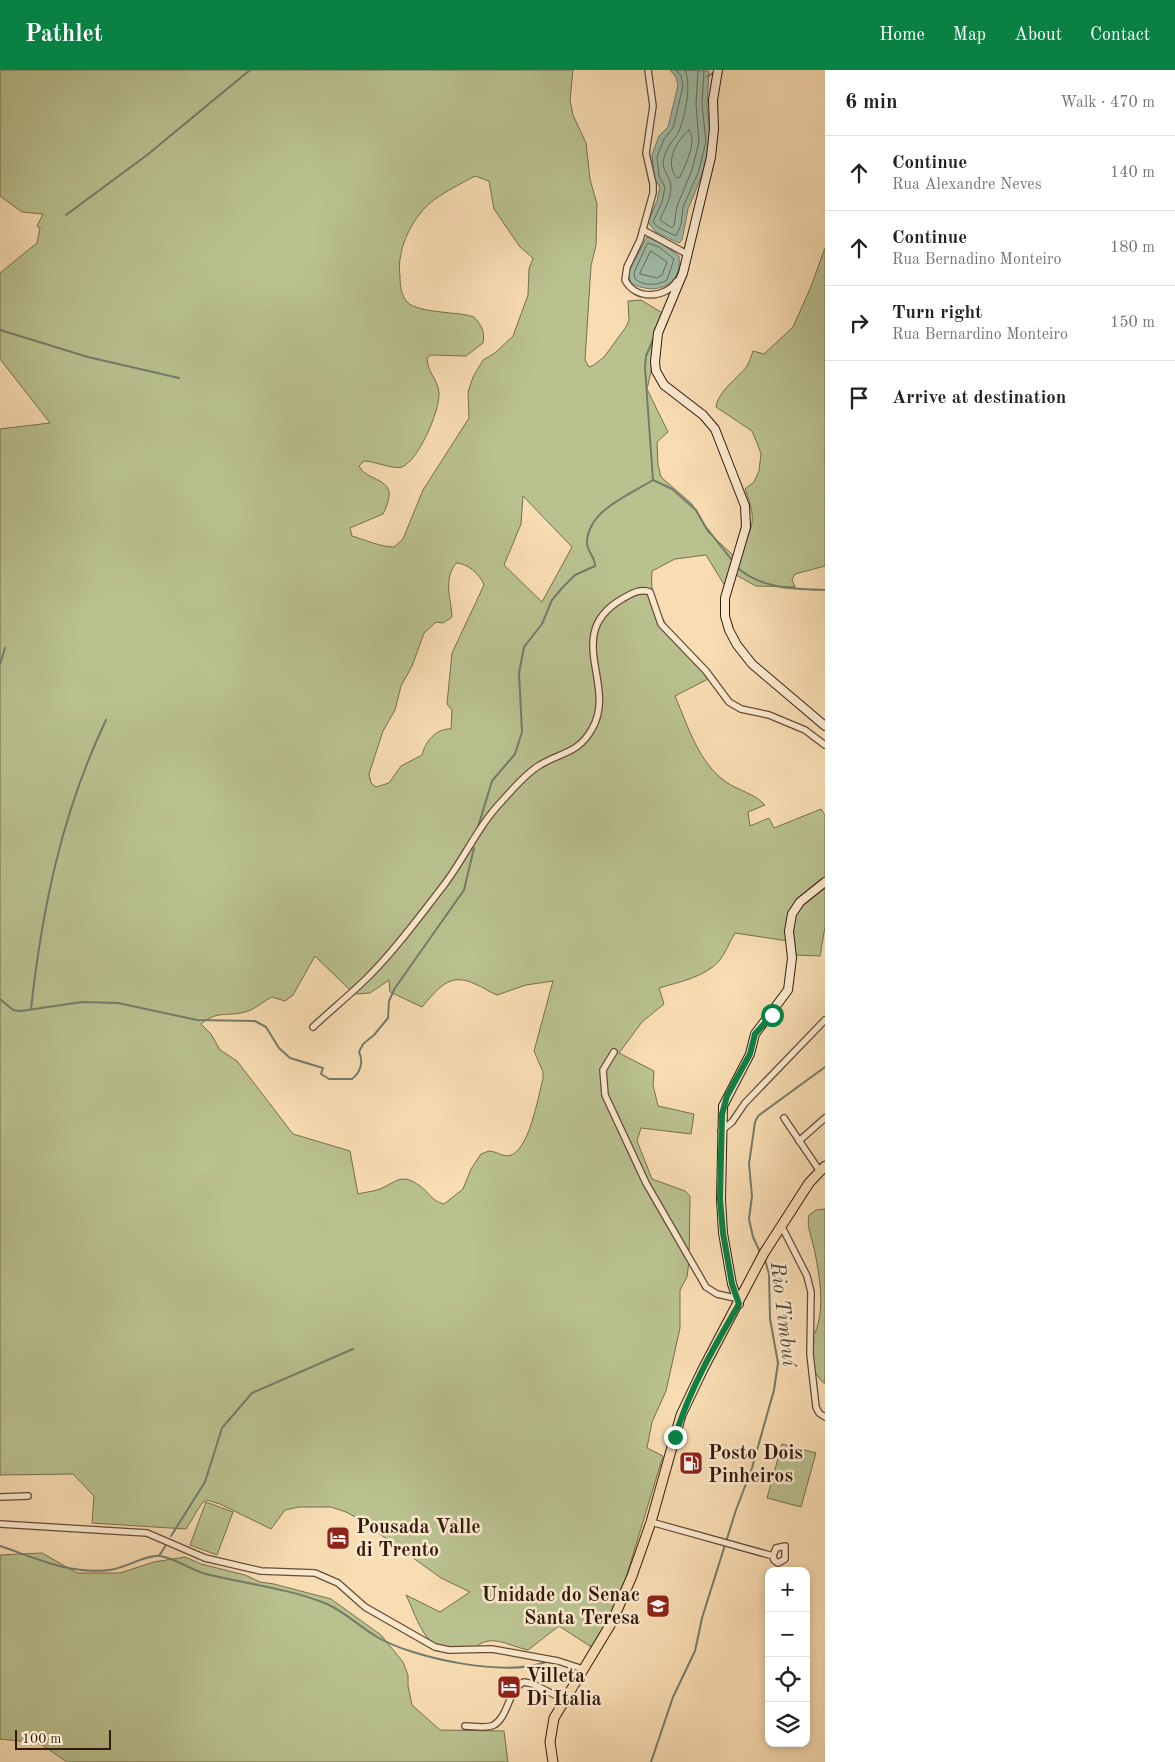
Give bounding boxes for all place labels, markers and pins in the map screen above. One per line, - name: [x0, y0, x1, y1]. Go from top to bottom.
- place label: Posto Dois Pinheiros: [708, 1444, 803, 1487]
- fuel station icon: Posto Dois Pinheiros: [678, 1450, 704, 1476]
- place label: Pousada Valle di Trento: [356, 1518, 481, 1561]
- hotel icon: Pousada Valle di Trento: [325, 1525, 351, 1551]
- place label: Unidade do Senac Santa Teresa: [481, 1586, 640, 1629]
- school or university icon: Unidade do Senac Santa Teresa: [645, 1593, 671, 1619]
- place label: Villeta Di Italia: [526, 1667, 602, 1710]
- hotel icon: Villeta Di Italia: [496, 1674, 522, 1700]

